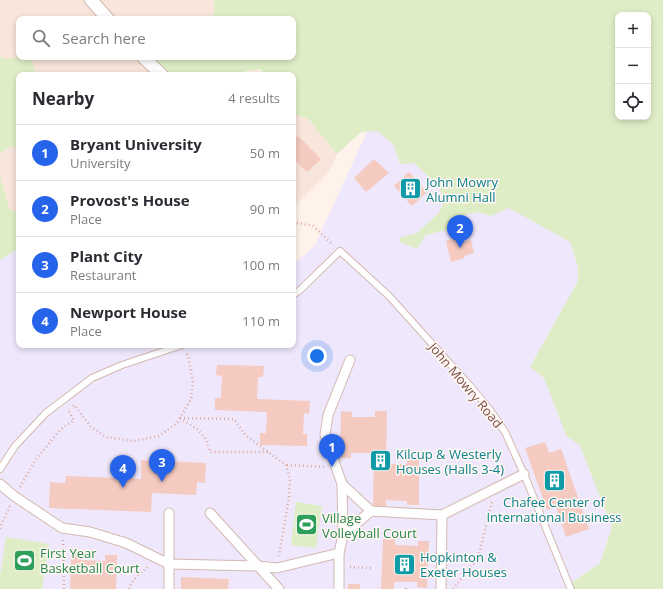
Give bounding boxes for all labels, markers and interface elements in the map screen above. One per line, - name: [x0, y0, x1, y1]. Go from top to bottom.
- map controls: [615, 12, 651, 120]
- button: +: [615, 12, 651, 48]
- search box: [16, 16, 296, 60]
- icon: search: [30, 27, 52, 49]
- text: Search here: [62, 28, 146, 48]
- button: −: [615, 48, 651, 84]
- button: locate: [615, 84, 651, 120]
- text: Nearby: [32, 87, 94, 110]
- text: 4 results: [228, 89, 280, 107]
- text: Bryant University: [70, 134, 202, 154]
- text: 1: [41, 144, 49, 162]
- text: 50 m: [250, 144, 280, 162]
- text: University: [70, 154, 130, 172]
- place label: John Mowry Alumni Hall: [424, 173, 499, 206]
- building icon: John Mowry Alumni Hall: [398, 176, 424, 202]
- text: Provost's House: [70, 190, 190, 210]
- text: 2: [41, 200, 49, 218]
- text: 90 m: [250, 200, 280, 218]
- text: Place: [70, 210, 102, 228]
- pin: 2: [447, 215, 473, 248]
- text: Plant City: [70, 246, 143, 266]
- text: 3: [41, 256, 49, 274]
- text: 100 m: [242, 256, 280, 274]
- text: Restaurant: [70, 266, 137, 284]
- text: Newport House: [70, 302, 187, 322]
- text: 4: [41, 312, 49, 330]
- text: 110 m: [242, 312, 280, 330]
- text: Place: [70, 322, 102, 340]
- street label: John Mowry Road: [424, 337, 507, 432]
- your location: [307, 346, 327, 366]
- pin: 1: [319, 434, 345, 467]
- place label: Kilcup & Westerly Houses (Halls 3-4): [396, 445, 504, 478]
- building icon: Kilcup & Westerly Houses (Halls 3-4): [367, 448, 393, 474]
- pin: 3: [149, 449, 175, 482]
- pin: 4: [110, 455, 136, 488]
- building icon: Chafee Center of International Business: [541, 467, 567, 493]
- place label: Chafee Center of International Business: [486, 493, 622, 526]
- place label: Village Volleyball Court: [322, 509, 417, 542]
- sports icon: Village Volleyball Court: [293, 512, 319, 538]
- place label: First Year Basketball Court: [40, 544, 140, 577]
- sports icon: First Year Basketball Court: [11, 547, 37, 573]
- place label: Hopkinton & Exeter Houses: [420, 548, 507, 581]
- building icon: Hopkinton & Exeter Houses: [392, 551, 418, 577]

